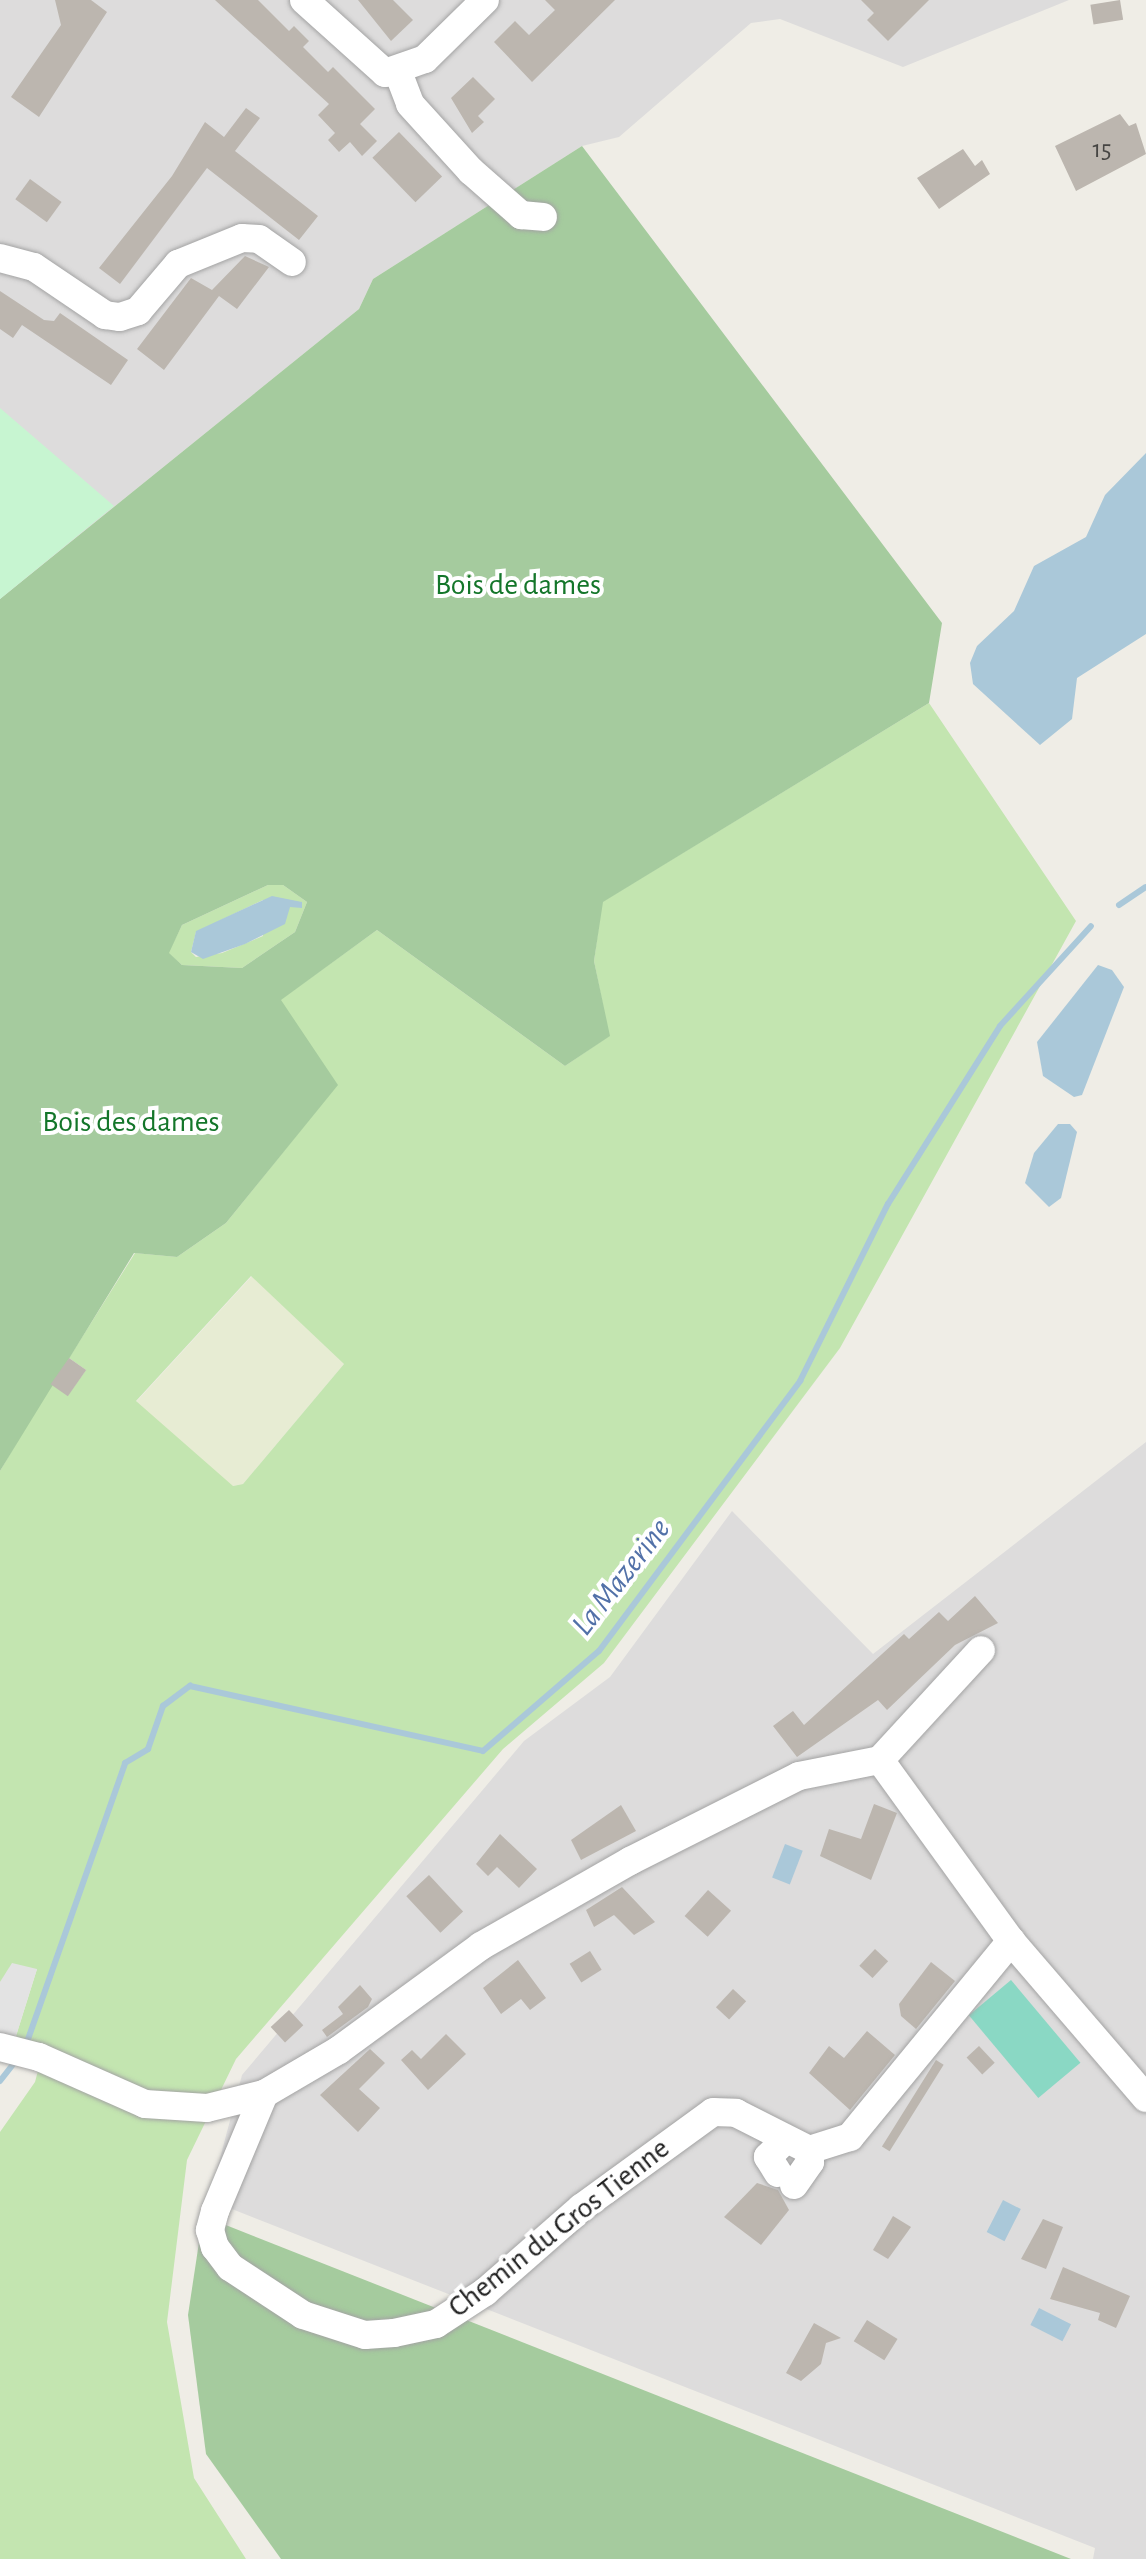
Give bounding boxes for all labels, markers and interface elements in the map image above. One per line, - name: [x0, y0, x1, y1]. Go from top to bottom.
- house number: 15: [1092, 135, 1112, 165]
- park label: Bois de dames: [435, 567, 601, 603]
- park label: Bois des dames: [42, 1104, 220, 1140]
- water label: La Mazerine: [563, 1511, 679, 1643]
- street label: Chemin du Gros Tienne: [441, 2131, 677, 2325]

